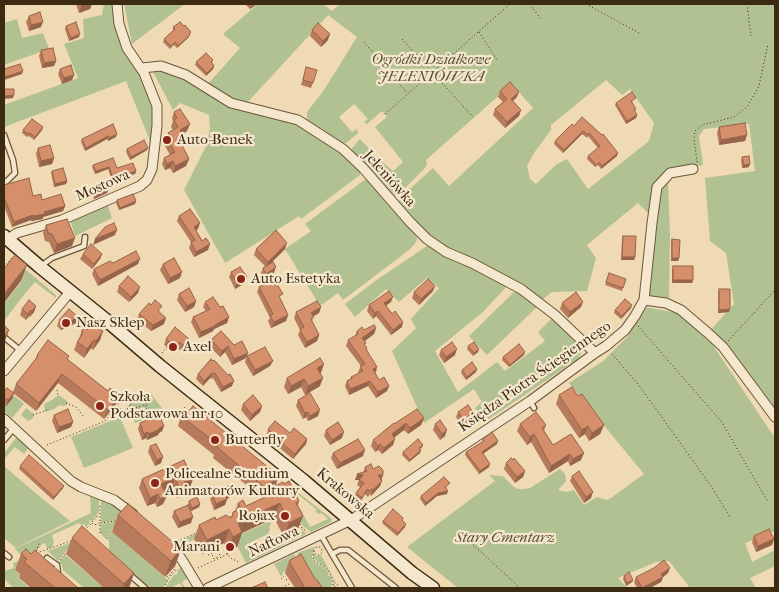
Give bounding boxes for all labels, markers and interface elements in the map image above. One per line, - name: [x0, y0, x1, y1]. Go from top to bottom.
- park label: Ogródki Działkowe JELENIÓWKA: [371, 51, 491, 86]
- place label: Auto-Benek: [177, 131, 253, 149]
- marker: Auto-Benek: [161, 134, 173, 146]
- street label: Jeleniówka: [359, 147, 419, 211]
- street label: Mostowa: [73, 166, 133, 206]
- place label: Auto Estetyka: [251, 270, 340, 288]
- marker: Auto Estetyka: [235, 273, 247, 285]
- place label: Nasz Sklep: [76, 314, 144, 332]
- marker: Nasz Sklep: [60, 317, 72, 329]
- street label: Księdza Piotra Ściegiennego: [455, 317, 615, 437]
- place label: Axel: [183, 338, 212, 356]
- marker: Axel: [167, 341, 179, 353]
- place label: Szkoła Podstawowa nr 10: [110, 388, 223, 423]
- marker: Szkoła Podstawowa nr 10: [94, 400, 106, 412]
- place label: Butterfly: [225, 431, 284, 449]
- marker: Butterfly: [209, 434, 221, 446]
- place label: Policealne Studium Animatorów Kultury: [165, 465, 299, 500]
- street label: Krakowska: [312, 465, 378, 523]
- marker: Policealne Studium Animatorów Kultury: [149, 477, 161, 489]
- place label: Rojax: [238, 507, 275, 525]
- marker: Rojax: [279, 510, 291, 522]
- street label: Naftowa: [246, 523, 302, 561]
- park label: Stary Cmentarz: [455, 529, 555, 547]
- place label: Marani: [173, 538, 220, 556]
- marker: Marani: [224, 541, 236, 553]

